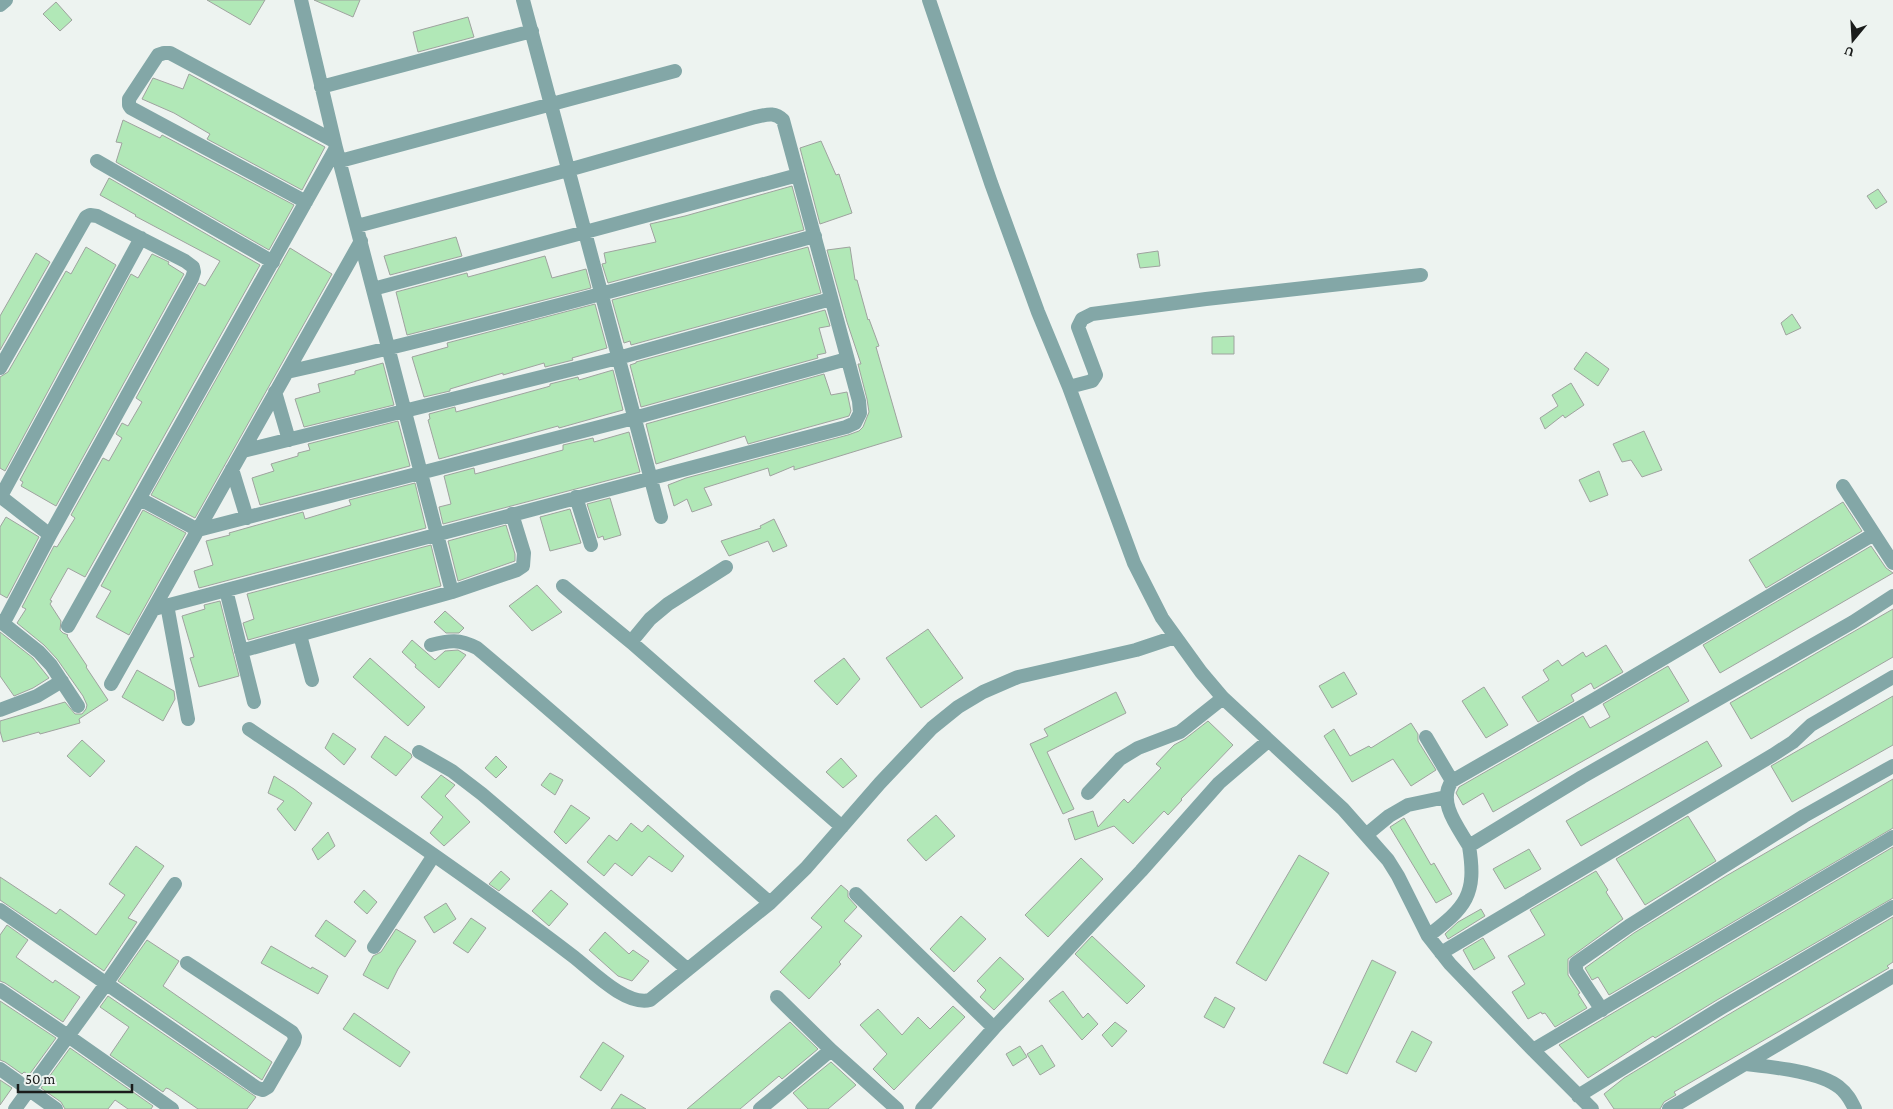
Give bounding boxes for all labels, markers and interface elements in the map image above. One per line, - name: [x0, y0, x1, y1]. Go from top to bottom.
- north arrow: [1828, 15, 1878, 65]
- text: U: [1842, 43, 1856, 61]
- scale bar: [18, 1062, 131, 1094]
- text: 50 m: [25, 1071, 55, 1087]

